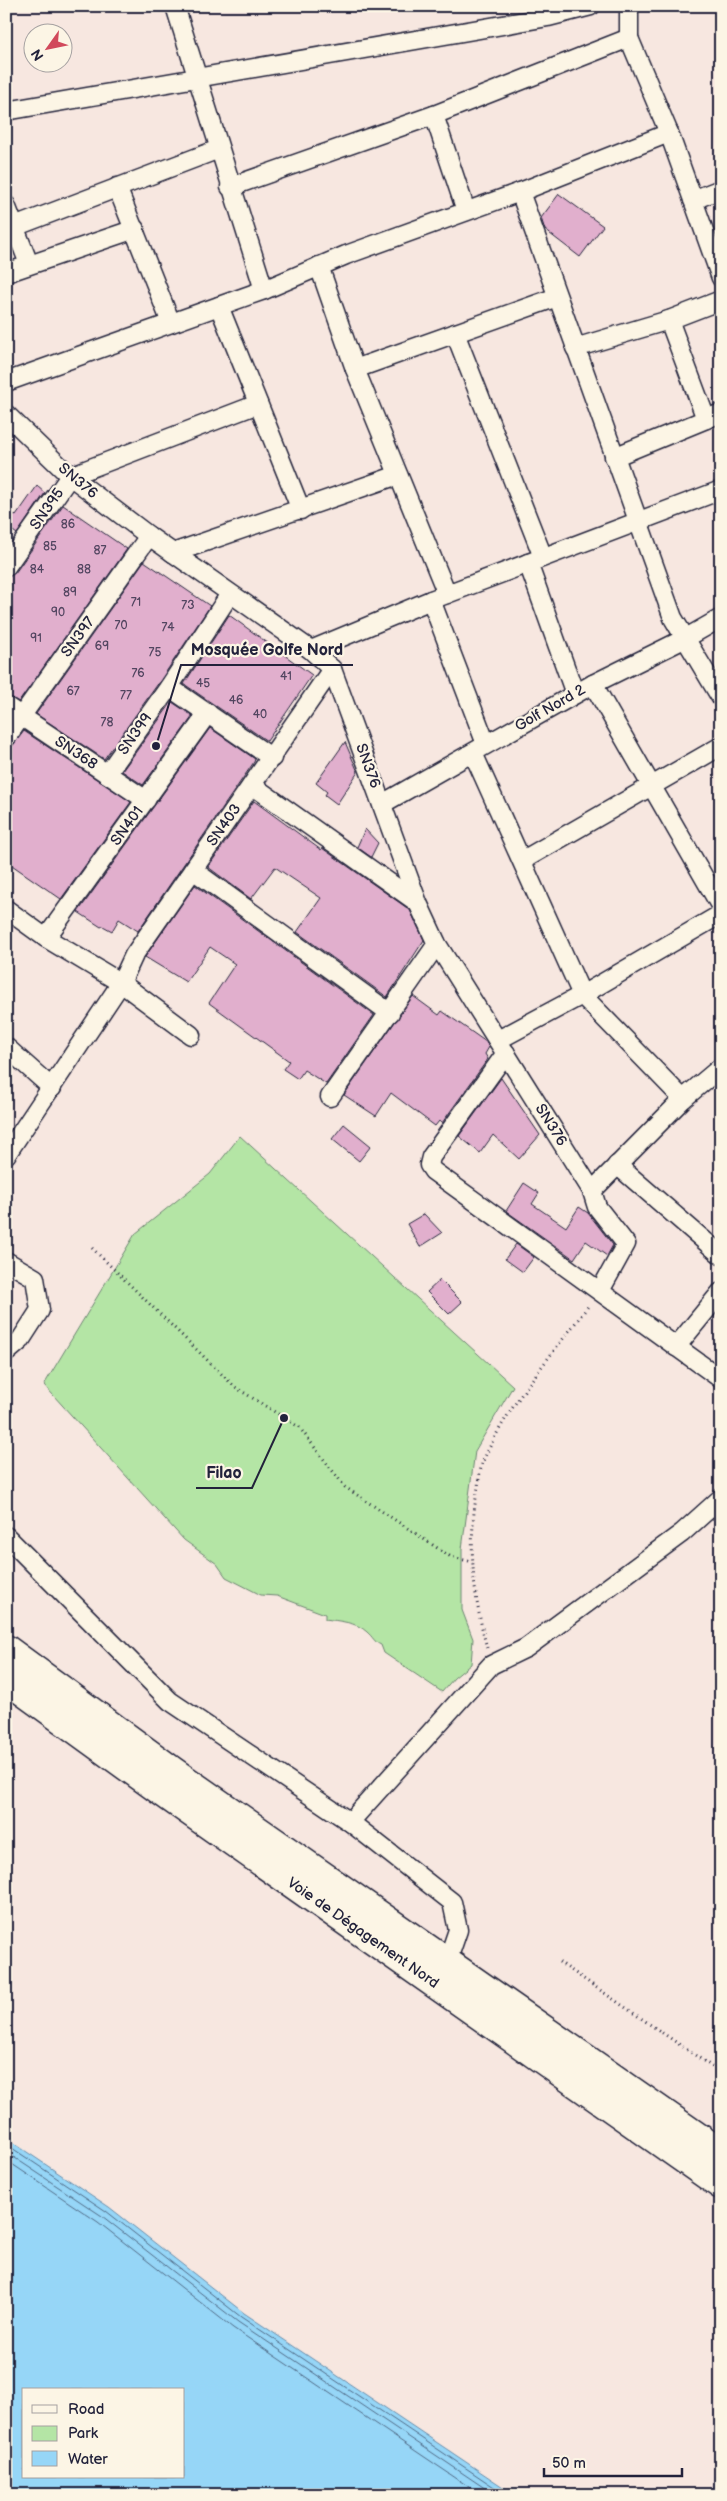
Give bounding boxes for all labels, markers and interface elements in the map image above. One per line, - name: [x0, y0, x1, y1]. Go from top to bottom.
- north arrow: [22, 22, 72, 72]
- text: N: [28, 46, 48, 64]
- street label: SN376: [54, 459, 102, 503]
- street label: SN395: [26, 484, 68, 534]
- house number: 86: [61, 517, 75, 532]
- house number: 85: [43, 539, 57, 554]
- house number: 87: [94, 543, 107, 558]
- house number: 84: [30, 562, 45, 577]
- house number: 88: [77, 562, 91, 577]
- house number: 89: [63, 585, 77, 600]
- house number: 71: [131, 595, 141, 610]
- house number: 73: [181, 598, 195, 613]
- house number: 90: [51, 605, 65, 620]
- street label: SN397: [57, 612, 99, 661]
- house number: 70: [115, 618, 127, 633]
- house number: 74: [161, 620, 175, 635]
- house number: 91: [30, 631, 42, 646]
- callout: Mosquée Golfe Nord: [181, 634, 353, 665]
- house number: 69: [95, 639, 109, 654]
- text: Mosquée Golfe Nord: [191, 641, 343, 660]
- house number: 75: [149, 645, 162, 660]
- house number: 76: [131, 666, 145, 681]
- house number: 41: [280, 669, 292, 684]
- house number: 45: [196, 676, 210, 691]
- street label: Golf Nord 2: [511, 680, 589, 736]
- house number: 67: [66, 684, 80, 699]
- house number: 77: [120, 688, 132, 703]
- house number: 46: [229, 693, 243, 708]
- house number: 40: [253, 707, 267, 722]
- street label: SN399: [114, 709, 156, 759]
- house number: 78: [101, 715, 113, 730]
- street label: SN368: [51, 732, 101, 774]
- street label: SN376: [351, 741, 385, 791]
- street label: SN403: [203, 800, 245, 850]
- street label: SN401: [106, 803, 148, 849]
- street label: SN376: [531, 1100, 571, 1150]
- callout: Filao: [196, 1457, 252, 1488]
- text: Filao: [206, 1464, 242, 1483]
- street label: Voie de Dégagement Nord: [283, 1873, 443, 1993]
- legend: [22, 2388, 185, 2478]
- text: Road: [68, 2400, 104, 2419]
- text: Park: [68, 2424, 99, 2443]
- scale bar: [544, 2446, 682, 2478]
- text: Water: [68, 2450, 108, 2469]
- text: 50 m: [552, 2454, 586, 2473]

